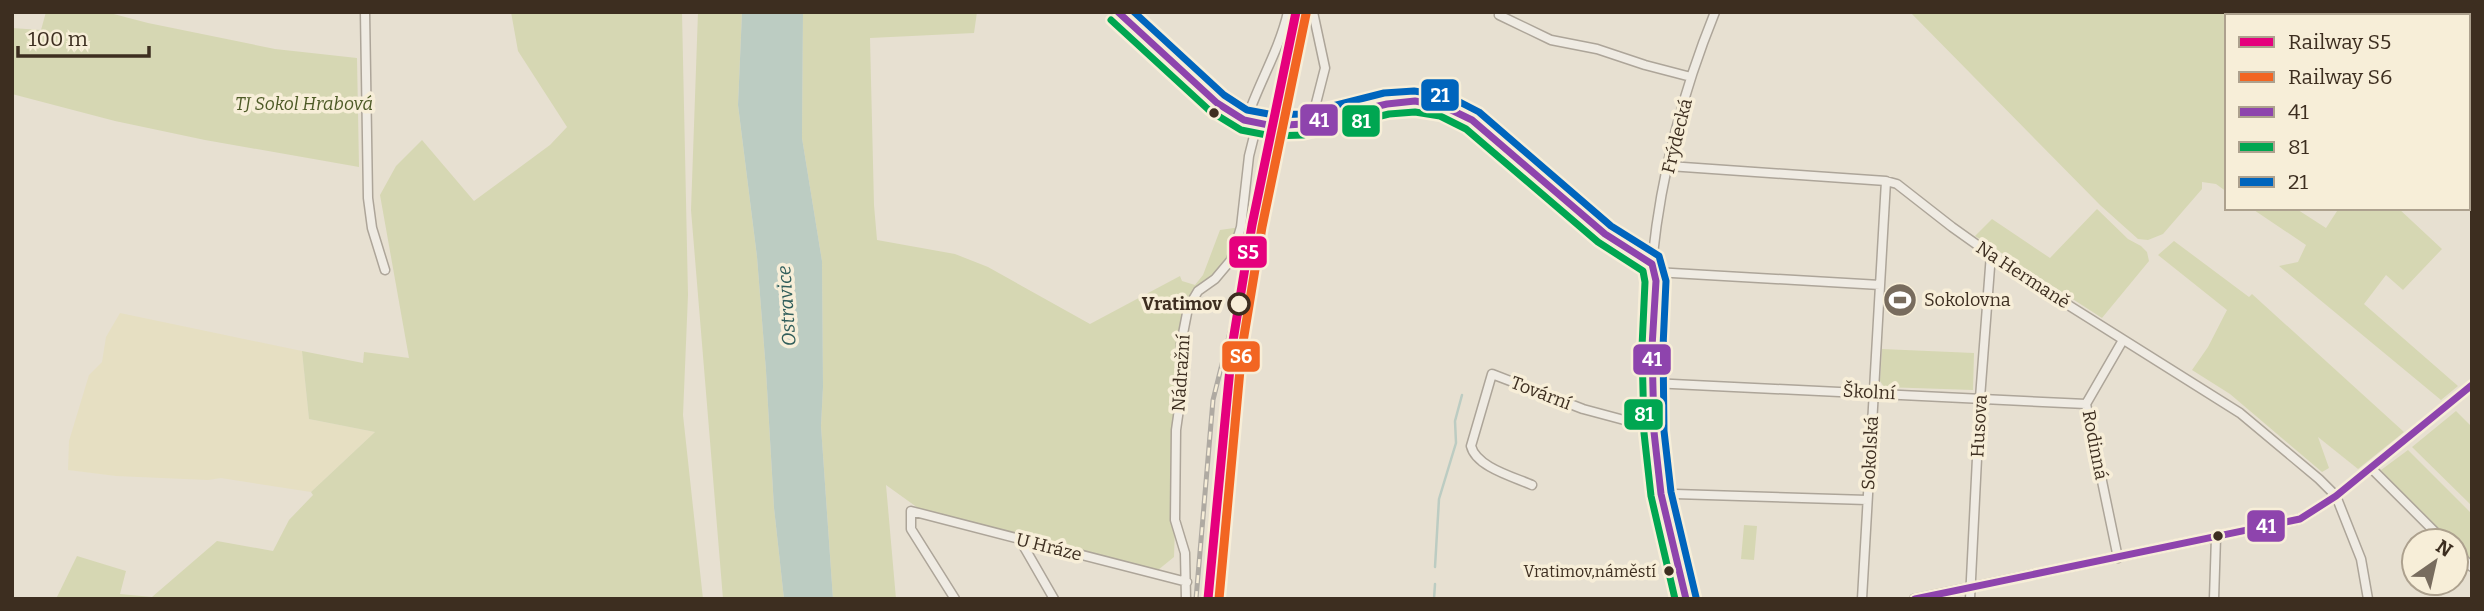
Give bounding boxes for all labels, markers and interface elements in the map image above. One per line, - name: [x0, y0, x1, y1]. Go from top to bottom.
- scale bar: [18, 14, 149, 58]
- legend: [2225, 14, 2470, 210]
- text: 100 m: [28, 26, 88, 52]
- text: Railway S5: [2288, 29, 2391, 55]
- text: Railway S6: [2288, 64, 2392, 90]
- line badge: 21: [1420, 78, 1460, 112]
- text: 21: [1431, 84, 1450, 107]
- park label: TJ Sokol Hrabová: [235, 93, 373, 115]
- street label: Frýdecká: [1657, 96, 1697, 176]
- text: 41: [2288, 99, 2309, 125]
- line badge: 41: [1299, 103, 1339, 137]
- line badge: 81: [1341, 104, 1381, 138]
- unlabelled marker: [1207, 106, 1221, 120]
- text: 41: [1309, 109, 1330, 132]
- text: 81: [1351, 110, 1372, 133]
- text: 81: [2288, 134, 2310, 160]
- text: 21: [2288, 169, 2308, 195]
- line badge: S5: [1228, 235, 1268, 269]
- street label: Na Hermaně: [1972, 237, 2074, 313]
- text: S5: [1237, 241, 1259, 264]
- water label: Ostravice: [772, 264, 801, 347]
- sports icon: Sokolovna: [1881, 281, 1919, 319]
- place label: Sokolovna: [1924, 289, 2011, 311]
- place label: Vratimov: [1142, 293, 1222, 315]
- marker: Vratimov: [1228, 293, 1250, 315]
- street label: Nádražní: [1167, 333, 1195, 412]
- line badge: S6: [1221, 340, 1261, 373]
- line badge: 41: [1632, 343, 1672, 376]
- text: S6: [1230, 345, 1252, 368]
- text: 41: [1642, 348, 1663, 371]
- street label: Tovární: [1508, 371, 1575, 415]
- street label: Školní: [1842, 380, 1897, 404]
- street label: Husova: [1966, 394, 1992, 458]
- line badge: 81: [1623, 398, 1664, 431]
- text: 81: [1634, 403, 1655, 426]
- street label: Rodinná: [2077, 408, 2113, 482]
- street label: Sokolská: [1857, 415, 1883, 491]
- line badge: 41: [2246, 509, 2286, 543]
- text: 41: [2256, 515, 2277, 538]
- north arrow: [2400, 527, 2470, 597]
- street label: U Hráze: [1014, 528, 1084, 566]
- unlabelled marker: [2211, 529, 2225, 543]
- text: N: [2432, 535, 2457, 562]
- place label: Vratimov,náměstí: [1524, 562, 1656, 581]
- marker: Vratimov,náměstí: [1662, 564, 1676, 578]

